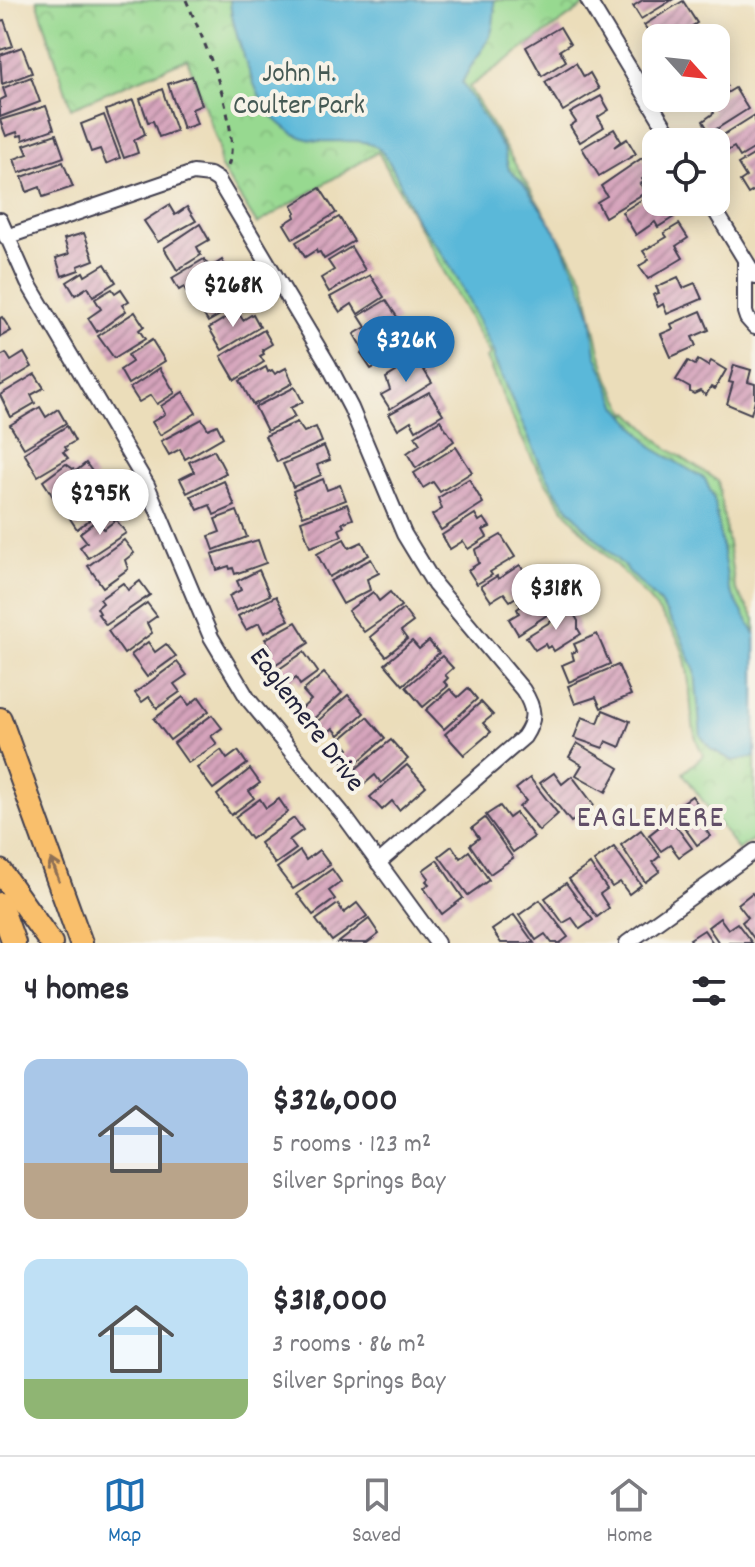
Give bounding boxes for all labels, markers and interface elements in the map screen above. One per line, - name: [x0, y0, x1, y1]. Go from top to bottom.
- north arrow: [642, 24, 730, 112]
- map controls: [642, 24, 730, 216]
- park label: John H. Coulter Park: [233, 56, 365, 128]
- button: locate: [642, 128, 730, 216]
- pin: $268K: [177, 261, 289, 329]
- text: $268K: [203, 268, 263, 305]
- pin: $326K: [350, 316, 462, 384]
- text: $326K: [376, 323, 436, 360]
- pin: $295K: [44, 469, 156, 537]
- text: $295K: [70, 476, 130, 513]
- pin: $318K: [500, 564, 612, 632]
- text: $318K: [530, 571, 582, 608]
- street label: Eaglemere Drive: [237, 640, 373, 802]
- district label: EAGLEMERE: [577, 799, 725, 842]
- one-way arrow: [47, 858, 61, 882]
- text: 4 homes: [24, 967, 129, 1016]
- icon: filters: [687, 969, 731, 1013]
- text: $326,000: [272, 1078, 398, 1127]
- icon: home: [88, 1091, 184, 1187]
- text: 5 rooms · 123 m²: [272, 1127, 431, 1164]
- text: Silver Springs Bay: [272, 1164, 446, 1201]
- text: $318,000: [272, 1278, 387, 1327]
- icon: home: [88, 1291, 184, 1387]
- text: 3 rooms · 86 m²: [272, 1327, 425, 1364]
- text: Silver Springs Bay: [272, 1364, 446, 1401]
- tab: Map: [103, 1473, 147, 1552]
- tab: Saved: [352, 1473, 401, 1552]
- tab: Home: [606, 1473, 652, 1552]

